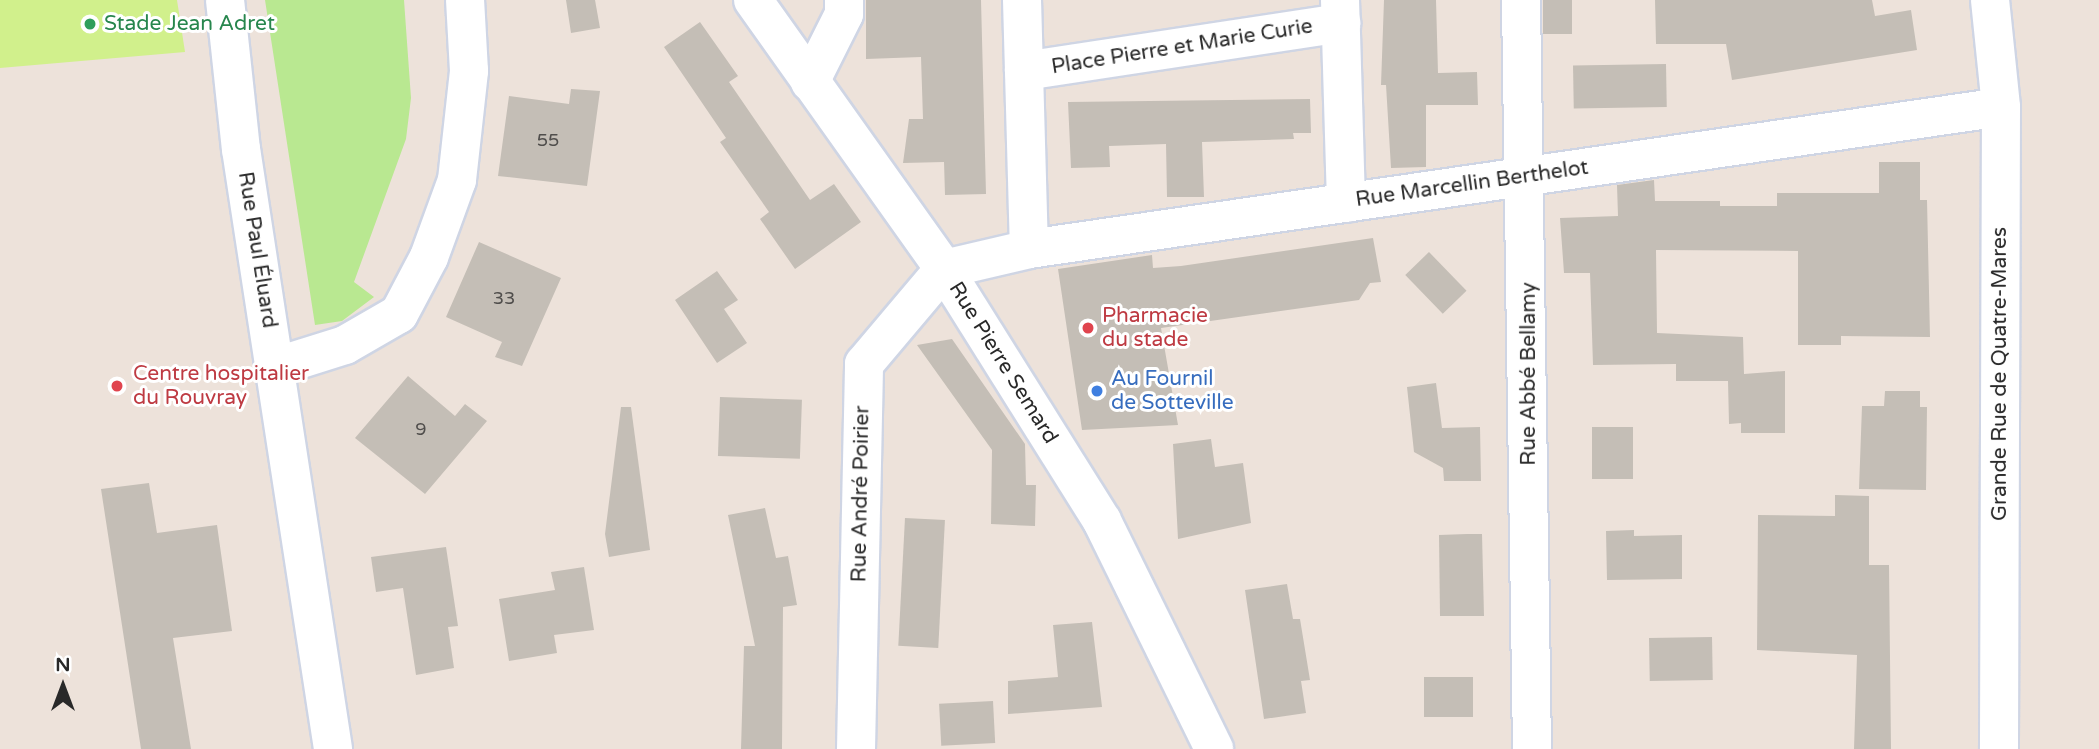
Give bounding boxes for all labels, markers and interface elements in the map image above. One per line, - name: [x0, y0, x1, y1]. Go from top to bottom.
- place label: Stade Jean Adret: [104, 11, 275, 37]
- street label: Place Pierre et Marie Curie: [1050, 14, 1314, 80]
- marker: Stade Jean Adret: [82, 16, 98, 32]
- house number: 55: [537, 129, 559, 151]
- street label: Rue Marcellin Berthelot: [1354, 155, 1590, 213]
- street label: Rue Paul Éluard: [232, 170, 282, 330]
- street label: Grande Rue de Quatre-Mares: [1987, 227, 2013, 521]
- street label: Rue Pierre Semard: [943, 277, 1063, 449]
- street label: Rue Abbé Bellamy: [1516, 282, 1542, 466]
- house number: 33: [493, 287, 515, 309]
- place label: Pharmacie du stade: [1102, 303, 1208, 353]
- marker: Pharmacie du stade: [1080, 320, 1096, 336]
- place label: Centre hospitalier du Rouvray: [133, 361, 309, 411]
- place label: Au Fournil de Sotteville: [1111, 366, 1234, 416]
- marker: Centre hospitalier du Rouvray: [107, 376, 127, 396]
- marker: Au Fournil de Sotteville: [1089, 383, 1105, 399]
- street label: Rue André Poirier: [847, 405, 875, 583]
- house number: 9: [415, 418, 427, 440]
- north arrow: [28, 651, 98, 721]
- text: N: [55, 654, 71, 676]

